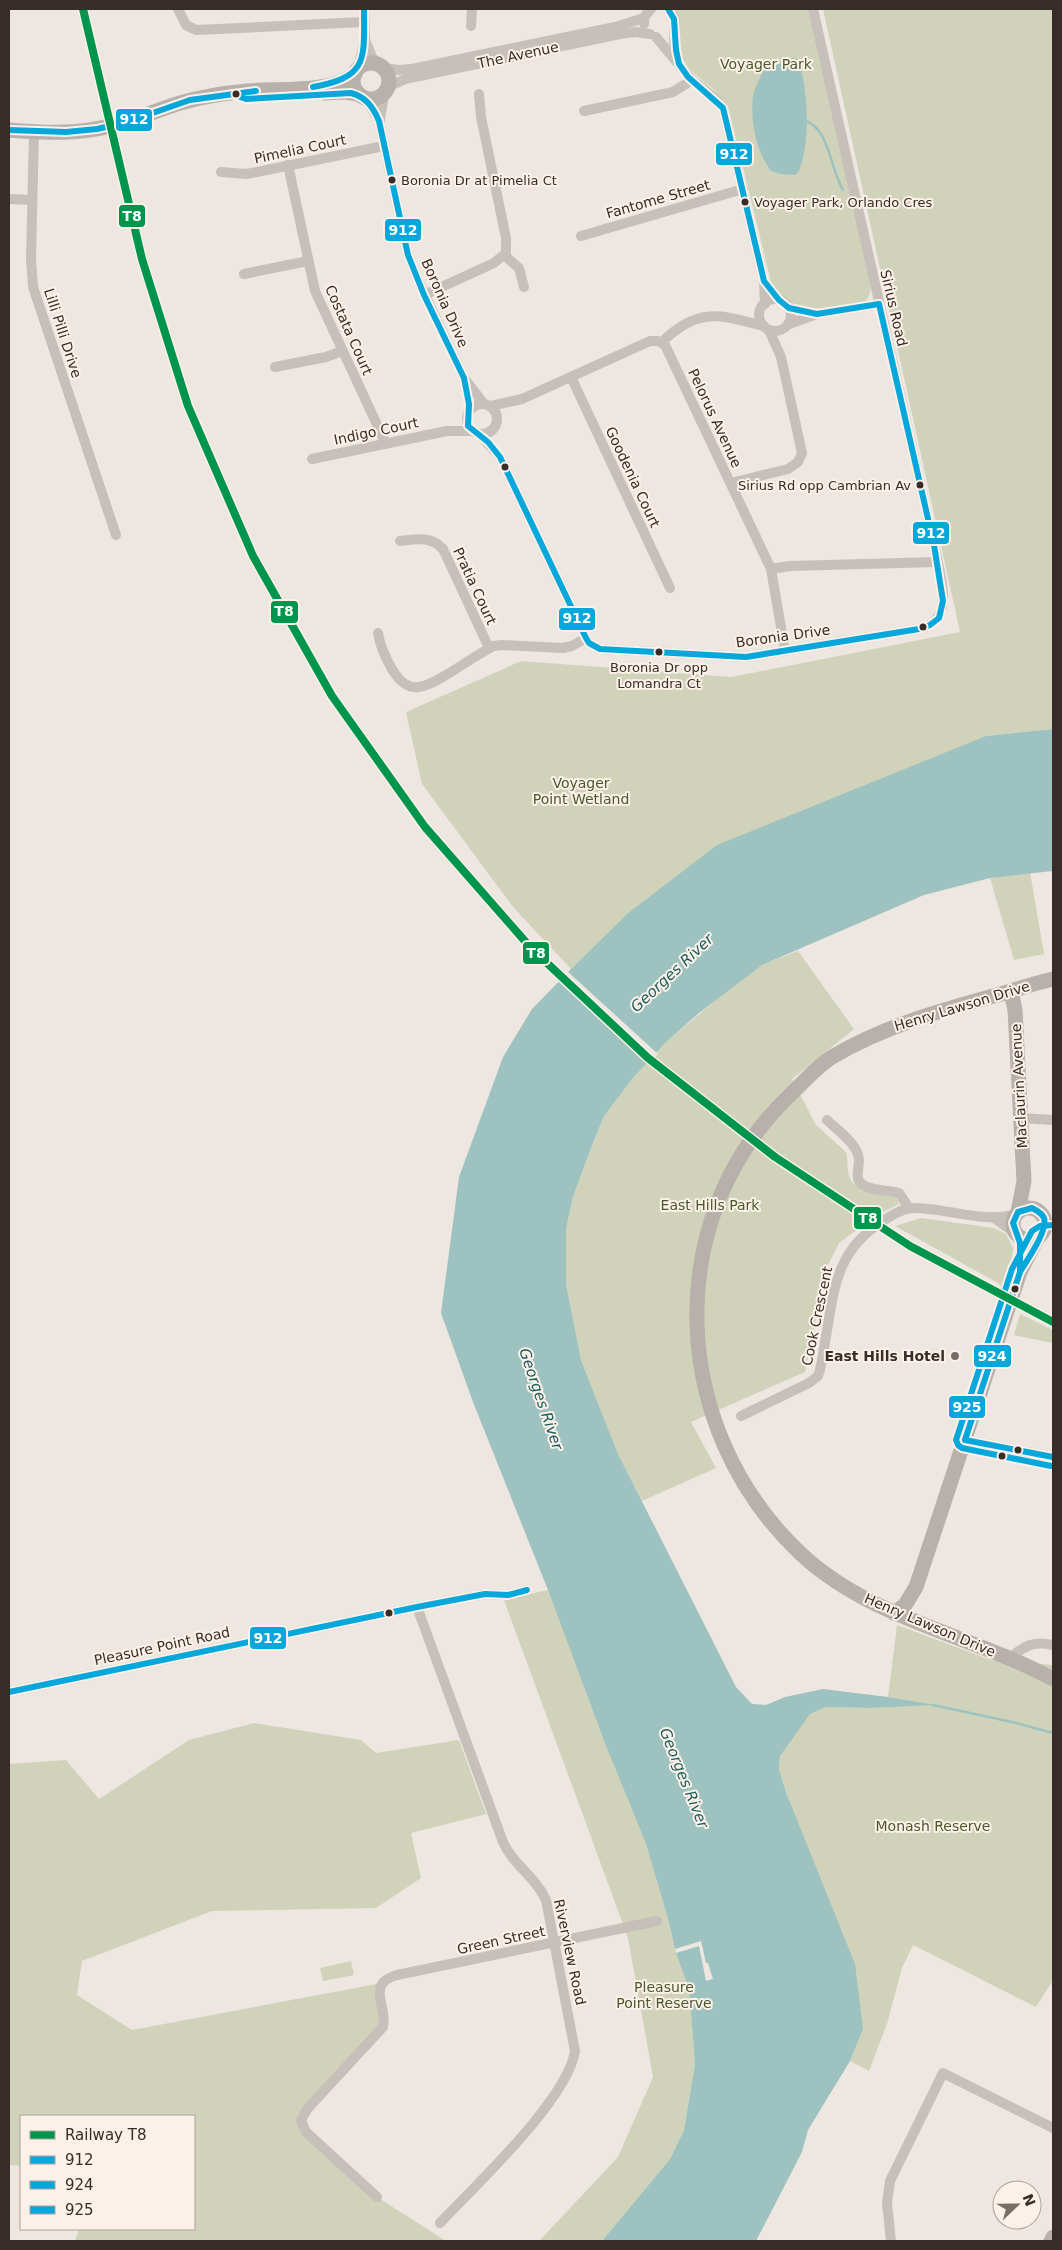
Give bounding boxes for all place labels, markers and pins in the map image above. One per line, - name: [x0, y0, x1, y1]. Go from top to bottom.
- unlabelled marker: [231, 89, 241, 99]
- place label: Boronia Dr at Pimelia Ct: [401, 173, 557, 188]
- marker: Boronia Dr at Pimelia Ct: [387, 175, 397, 185]
- place label: Voyager Park, Orlando Cres: [754, 195, 932, 210]
- marker: Voyager Park, Orlando Cres: [740, 197, 750, 207]
- unlabelled marker: [500, 462, 510, 472]
- place label: Sirius Rd opp Cambrian Av: [738, 478, 911, 493]
- marker: Sirius Rd opp Cambrian Av: [915, 480, 925, 490]
- unlabelled marker: [918, 622, 928, 632]
- marker: Boronia Dr opp Lomandra Ct: [654, 647, 664, 657]
- place label: Boronia Dr opp Lomandra Ct: [610, 660, 708, 691]
- unlabelled marker: [1010, 1284, 1020, 1294]
- place label: East Hills Hotel: [824, 1348, 945, 1364]
- marker: East Hills Hotel: [949, 1350, 961, 1362]
- unlabelled marker: [1013, 1445, 1023, 1455]
- unlabelled marker: [997, 1451, 1007, 1461]
- unlabelled marker: [384, 1608, 394, 1618]

